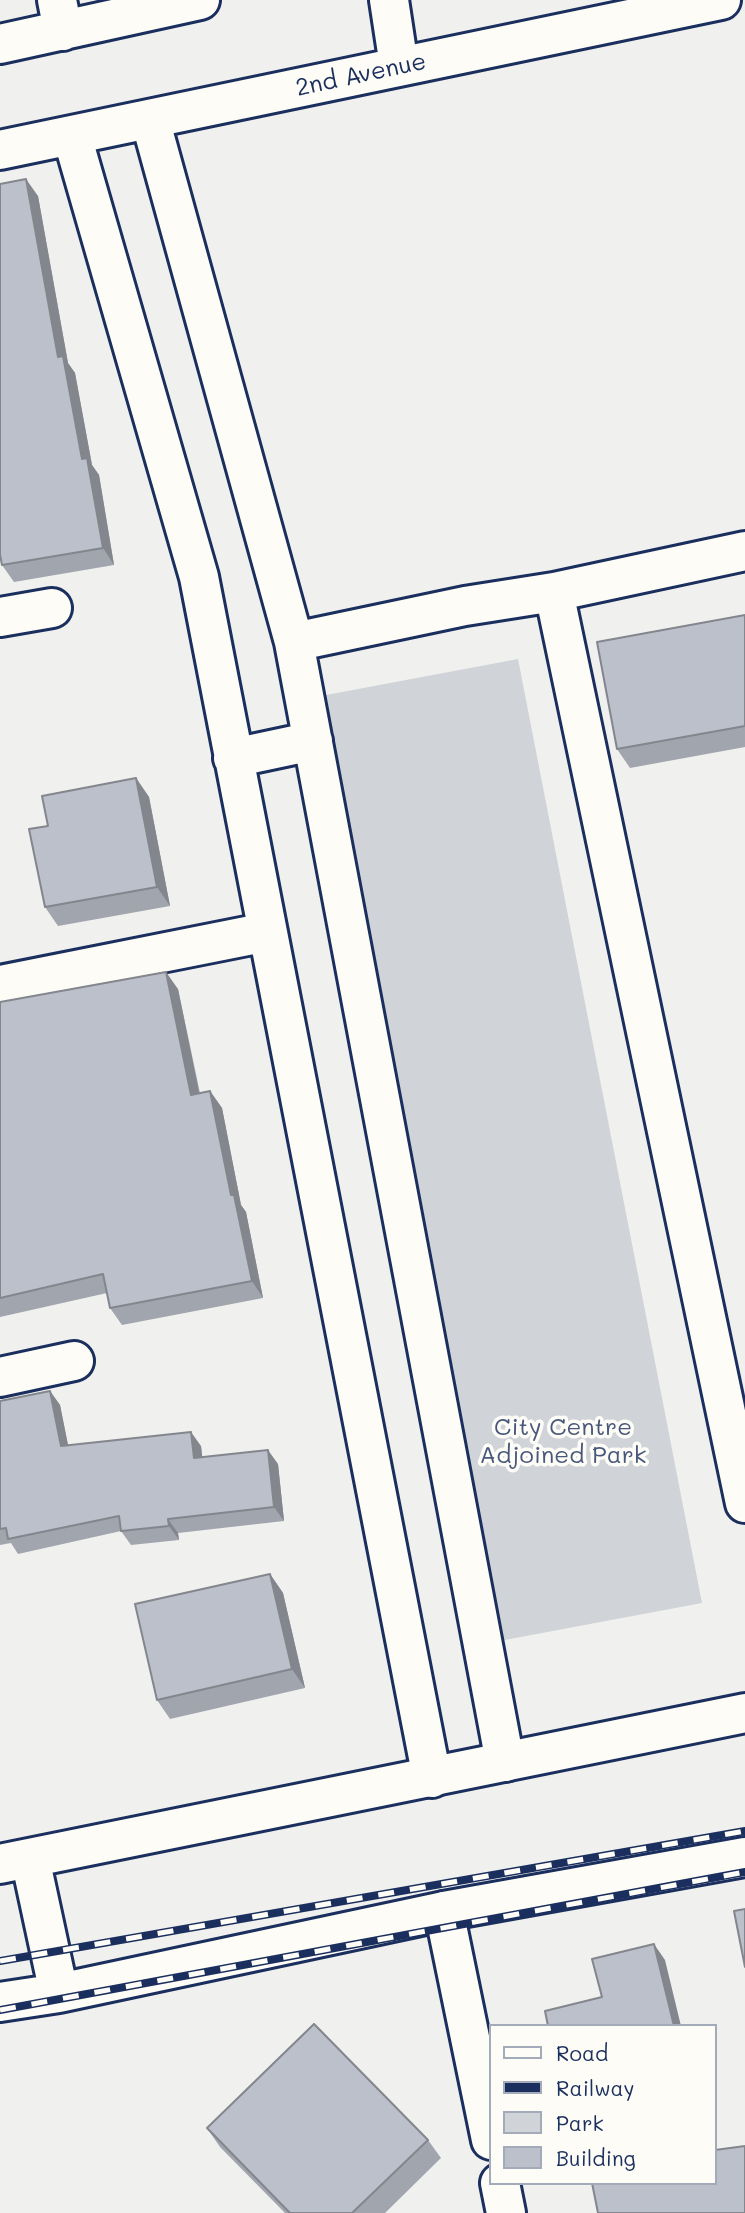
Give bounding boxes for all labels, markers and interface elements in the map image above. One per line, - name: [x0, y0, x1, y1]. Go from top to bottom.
- street label: 2nd Avenue: [293, 47, 429, 103]
- park label: City Centre Adjoined Park: [480, 1414, 646, 1470]
- legend: [490, 2024, 717, 2185]
- text: Road: [556, 2039, 608, 2066]
- text: Railway: [556, 2074, 635, 2101]
- text: Park: [556, 2109, 604, 2136]
- text: Building: [556, 2144, 636, 2171]

